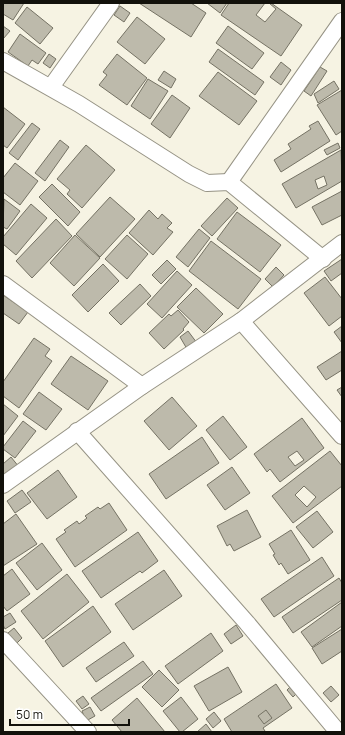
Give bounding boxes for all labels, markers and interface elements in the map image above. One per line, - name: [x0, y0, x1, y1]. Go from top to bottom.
- scale bar: [10, 701, 129, 727]
- text: 50 m: [16, 706, 43, 723]

